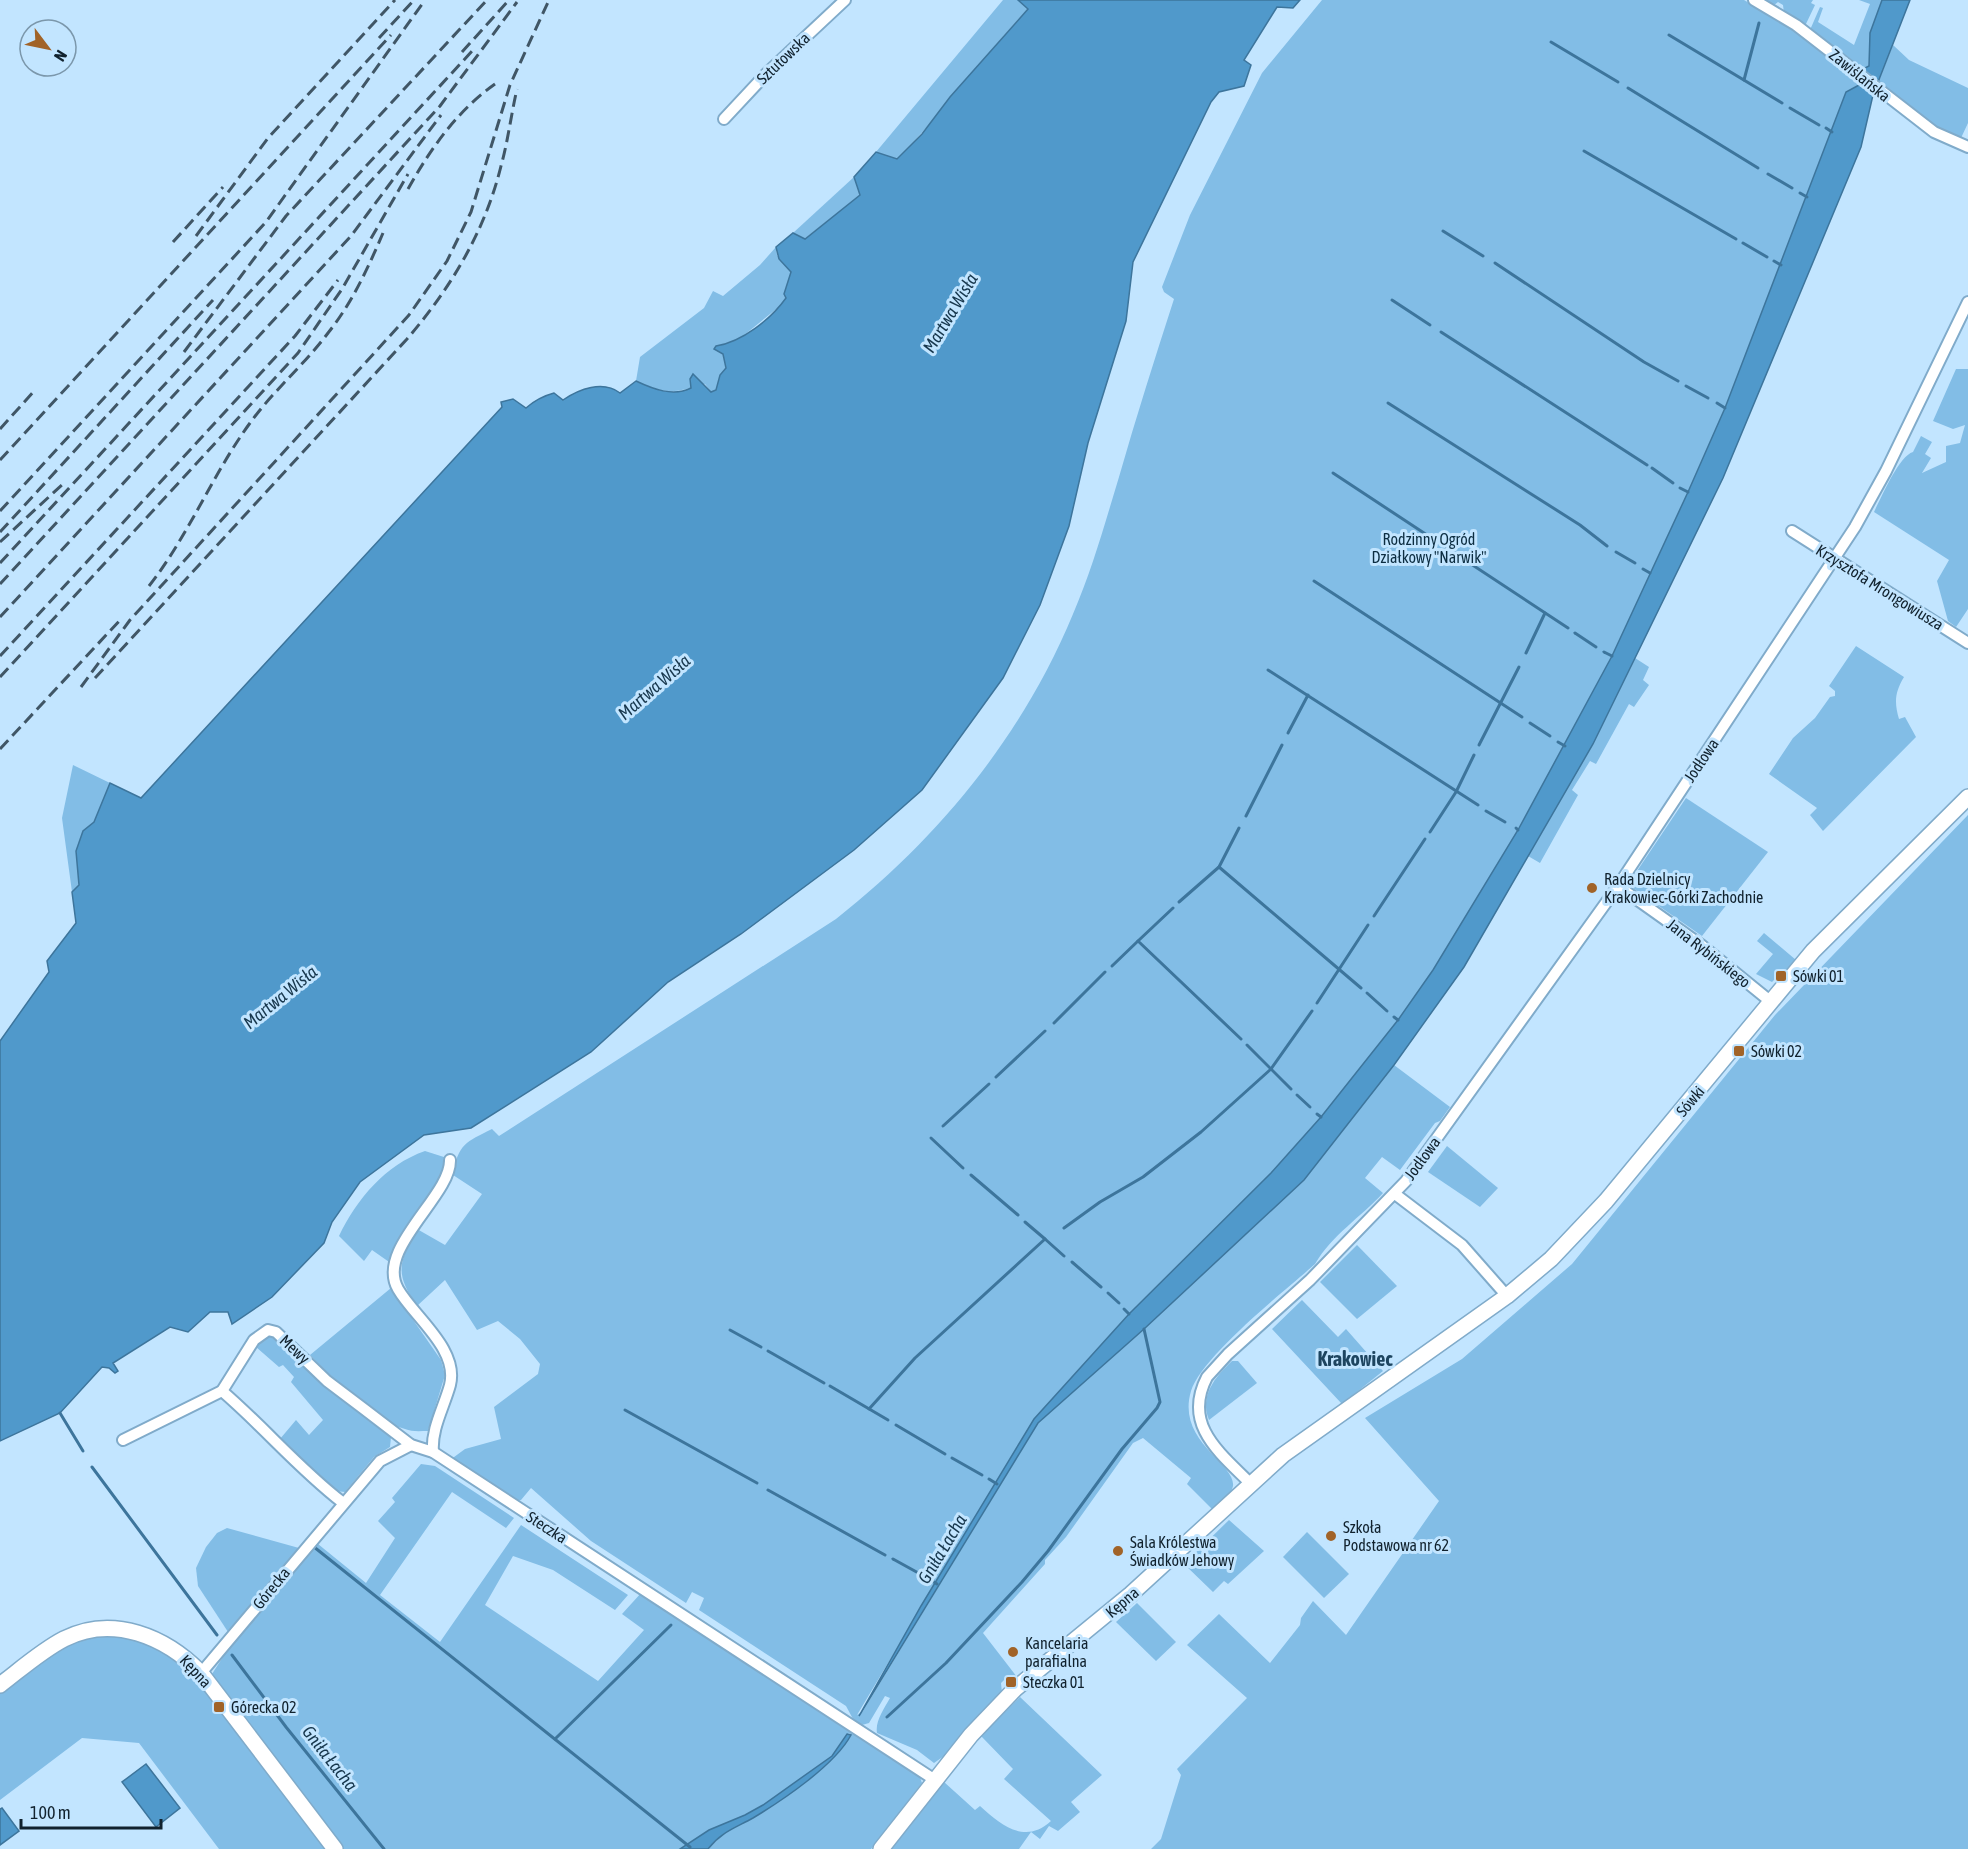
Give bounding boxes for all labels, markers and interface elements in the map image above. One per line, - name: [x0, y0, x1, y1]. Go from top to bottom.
- north arrow: [18, 18, 78, 78]
- street label: Sztutowska: [753, 28, 813, 88]
- street label: Zawiślańska: [1826, 45, 1894, 105]
- text: N: [51, 47, 71, 65]
- water label: Martwa Wisła: [918, 269, 982, 356]
- park label: Rodzinny Ogród Działkowy "Narwik": [1372, 530, 1486, 567]
- street label: Krzysztofa Mrongowiusza: [1812, 540, 1947, 634]
- water label: Martwa Wisła: [614, 650, 695, 724]
- street label: Jodłowa: [1680, 735, 1722, 785]
- place label: Rada Dzielnicy Krakowiec-Górki Zachodnie: [1604, 870, 1763, 906]
- marker: Rada Dzielnicy Krakowiec-Górki Zachodnie: [1585, 881, 1599, 895]
- street label: Jana Rybińskiego: [1663, 915, 1754, 992]
- water label: Martwa Wisła: [239, 961, 322, 1033]
- place label: Sówki 01: [1793, 967, 1844, 985]
- marker: Sówki 01: [1774, 969, 1788, 983]
- place label: Sówki 02: [1751, 1042, 1802, 1060]
- marker: Sówki 02: [1732, 1044, 1746, 1058]
- street label: Sówki: [1672, 1082, 1708, 1120]
- street label: Jodłowa: [1400, 1133, 1444, 1183]
- street label: Mewy: [276, 1331, 314, 1368]
- district label: Krakowiec: [1317, 1347, 1393, 1370]
- street label: Steczka: [523, 1507, 571, 1547]
- water label: Gniła Łacha: [913, 1510, 971, 1587]
- place label: Szkoła Podstawowa nr 62: [1343, 1518, 1449, 1554]
- marker: Szkoła Podstawowa nr 62: [1324, 1529, 1338, 1543]
- place label: Sala Królestwa Świadków Jehowy: [1130, 1533, 1235, 1570]
- marker: Sala Królestwa Świadków Jehowy: [1111, 1544, 1125, 1558]
- street label: Górecka: [249, 1564, 293, 1612]
- street label: Kępna: [1102, 1583, 1143, 1622]
- place label: Kancelaria parafialna: [1025, 1634, 1088, 1671]
- marker: Kancelaria parafialna: [1006, 1645, 1020, 1659]
- street label: Kępna: [176, 1651, 215, 1692]
- place label: Steczka 01: [1023, 1673, 1085, 1691]
- marker: Steczka 01: [1004, 1675, 1018, 1689]
- place label: Górecka 02: [231, 1698, 297, 1716]
- marker: Górecka 02: [212, 1700, 226, 1714]
- water label: Gniła Łacha: [298, 1721, 362, 1795]
- scale bar: [21, 1792, 160, 1830]
- text: 100 m: [30, 1802, 71, 1823]

